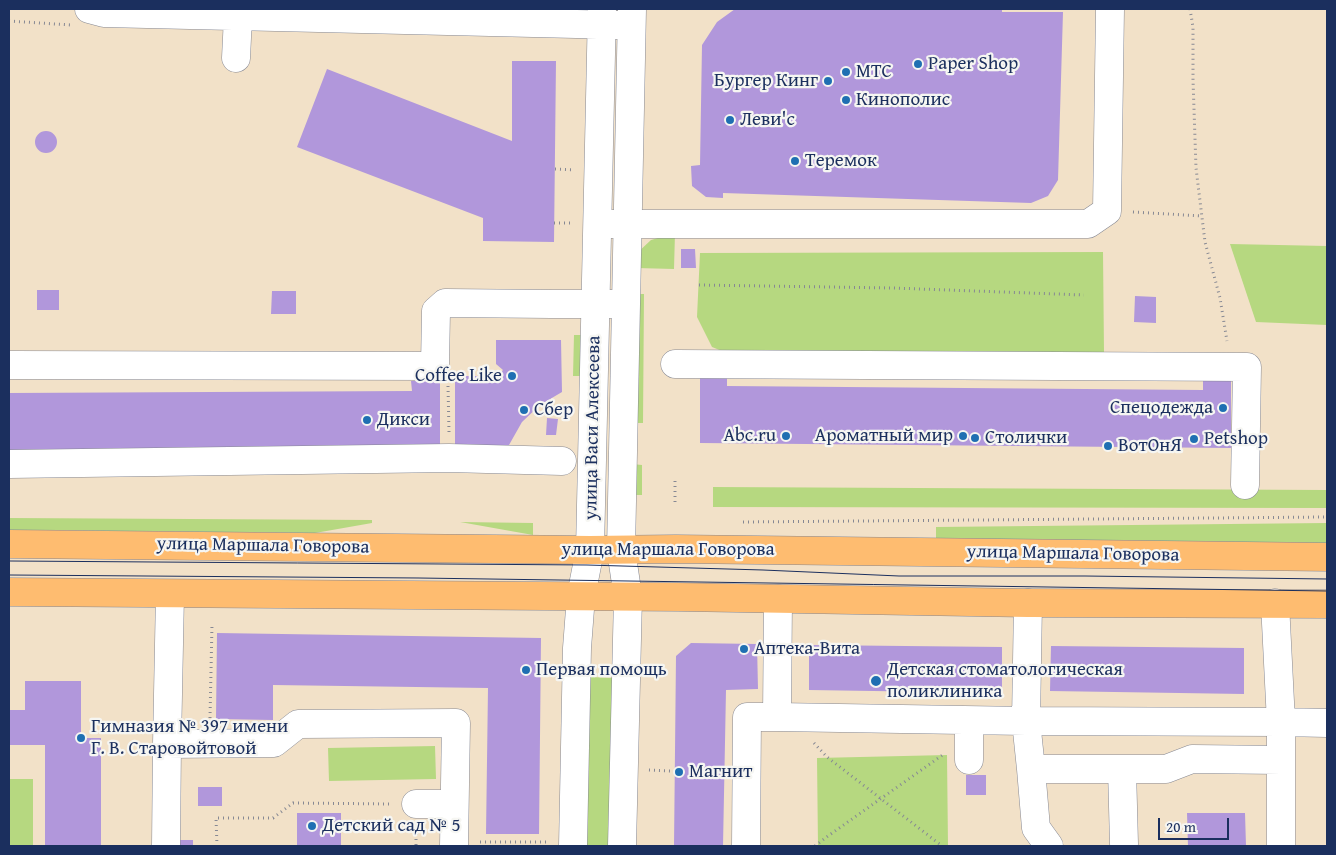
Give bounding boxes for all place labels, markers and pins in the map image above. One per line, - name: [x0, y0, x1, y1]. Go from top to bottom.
- place label: Paper Shop: [928, 53, 1018, 75]
- marker: Paper Shop: [912, 58, 924, 70]
- place label: МТС: [856, 61, 892, 83]
- marker: МТС: [840, 66, 852, 78]
- place label: Бургер Кинг: [714, 70, 818, 92]
- marker: Бургер Кинг: [822, 75, 834, 87]
- place label: Кинополис: [856, 89, 950, 111]
- marker: Кинополис: [840, 94, 852, 106]
- place label: Леви'с: [740, 109, 795, 131]
- marker: Леви'с: [724, 114, 736, 126]
- place label: Теремок: [805, 150, 877, 172]
- marker: Теремок: [789, 155, 801, 167]
- place label: Coffee Like: [415, 365, 502, 387]
- marker: Coffee Like: [506, 370, 518, 382]
- place label: Спецодежда: [1110, 397, 1213, 419]
- place label: Сбер: [534, 399, 573, 421]
- marker: Спецодежда: [1217, 402, 1229, 414]
- marker: Сбер: [518, 404, 530, 416]
- place label: Дикси: [377, 409, 430, 431]
- marker: Дикси: [361, 414, 373, 426]
- place label: Abc.ru: [723, 425, 776, 447]
- place label: Ароматный мир: [815, 425, 953, 447]
- place label: Столички: [985, 427, 1067, 449]
- place label: Petshop: [1204, 428, 1268, 450]
- marker: Abc.ru: [780, 430, 792, 442]
- marker: Ароматный мир: [957, 430, 969, 442]
- marker: Столички: [969, 432, 981, 444]
- marker: Petshop: [1188, 433, 1200, 445]
- place label: ВотОнЯ: [1118, 435, 1181, 457]
- marker: ВотОнЯ: [1102, 440, 1114, 452]
- place label: Аптека-Вита: [754, 638, 860, 660]
- marker: Аптека-Вита: [738, 643, 750, 655]
- place label: Первая помощь: [536, 659, 667, 681]
- place label: Детская стоматологическая поликлиника: [887, 659, 1123, 703]
- marker: Первая помощь: [520, 664, 532, 676]
- marker: Детская стоматологическая поликлиника: [869, 674, 883, 688]
- place label: Гимназия № 397 имени Г. В. Старовойтовой: [91, 716, 288, 760]
- marker: Гимназия № 397 имени Г. В. Старовойтовой: [75, 732, 87, 744]
- place label: Магнит: [689, 761, 752, 783]
- marker: Магнит: [673, 766, 685, 778]
- place label: Детский сад № 5: [322, 815, 461, 837]
- marker: Детский сад № 5: [306, 820, 318, 832]

